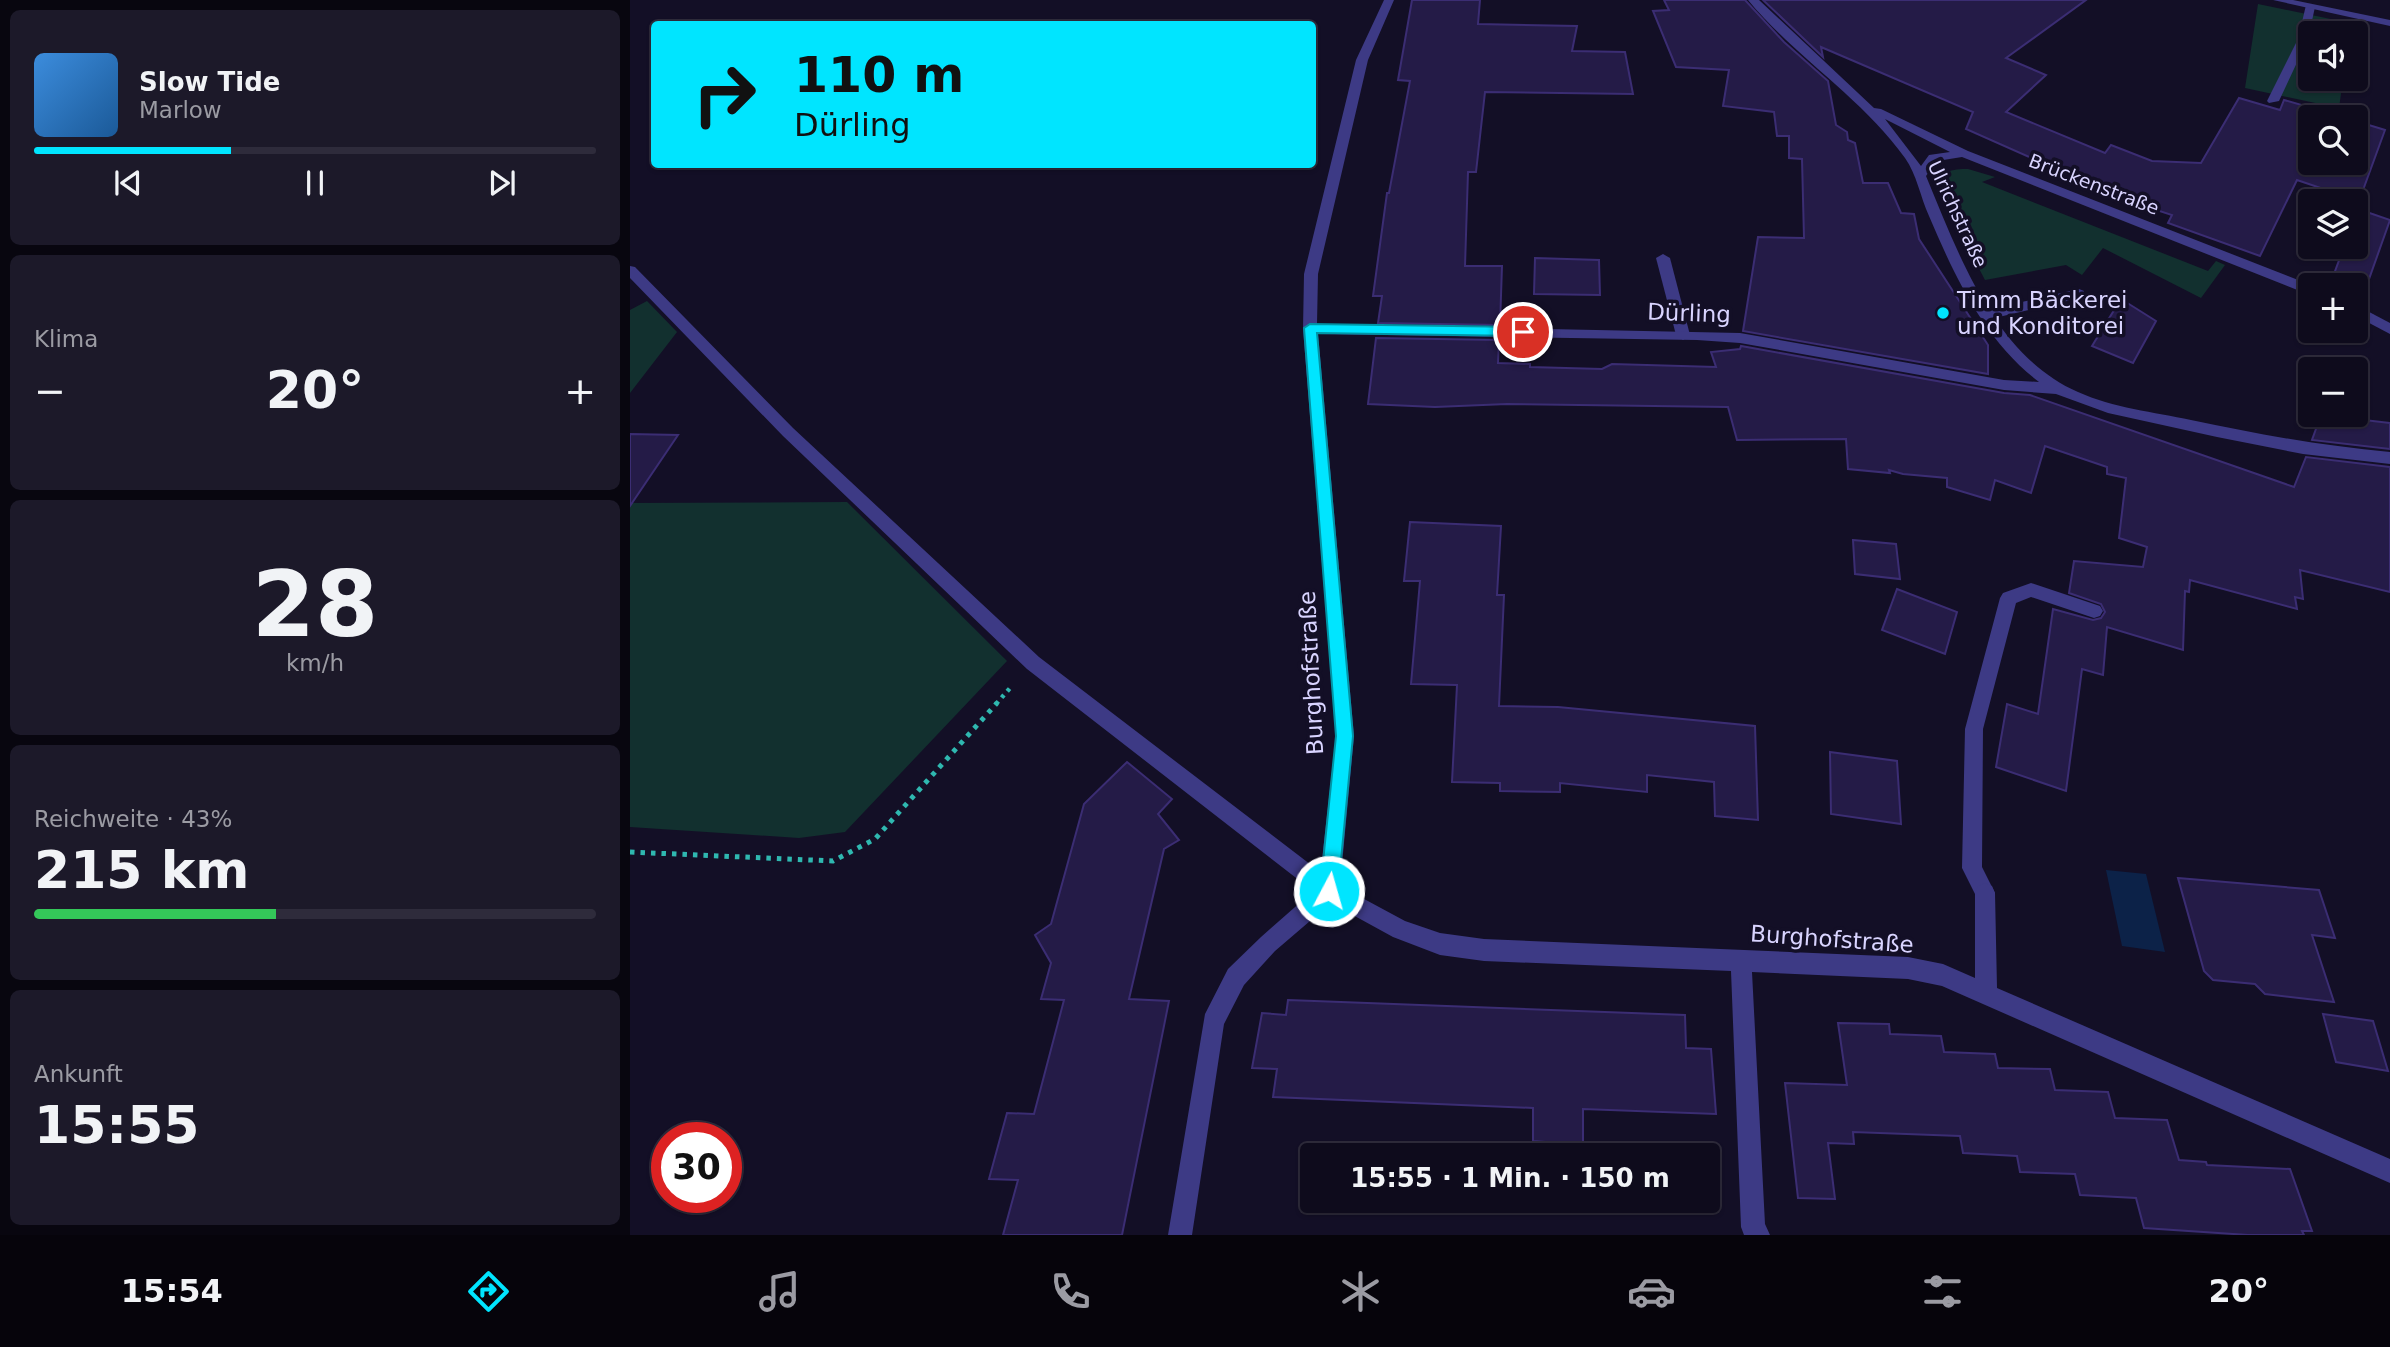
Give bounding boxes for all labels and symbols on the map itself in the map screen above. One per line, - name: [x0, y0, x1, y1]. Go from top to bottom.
- street label: Brückenstraße: [2026, 149, 2162, 219]
- street label: Ulrichstraße: [1924, 157, 1992, 271]
- place label: Timm Bäckerei und Konditorei: [1956, 287, 2128, 339]
- street label: Dürling: [1647, 299, 1731, 327]
- pin: [1493, 302, 1553, 362]
- marker: Timm Bäckerei und Konditorei: [1935, 305, 1951, 321]
- street label: Burghofstraße: [1294, 590, 1328, 756]
- position arrow: [1292, 854, 1366, 928]
- street label: Burghofstraße: [1749, 920, 1915, 958]
- speed limit sign: 30: [651, 1122, 742, 1213]

